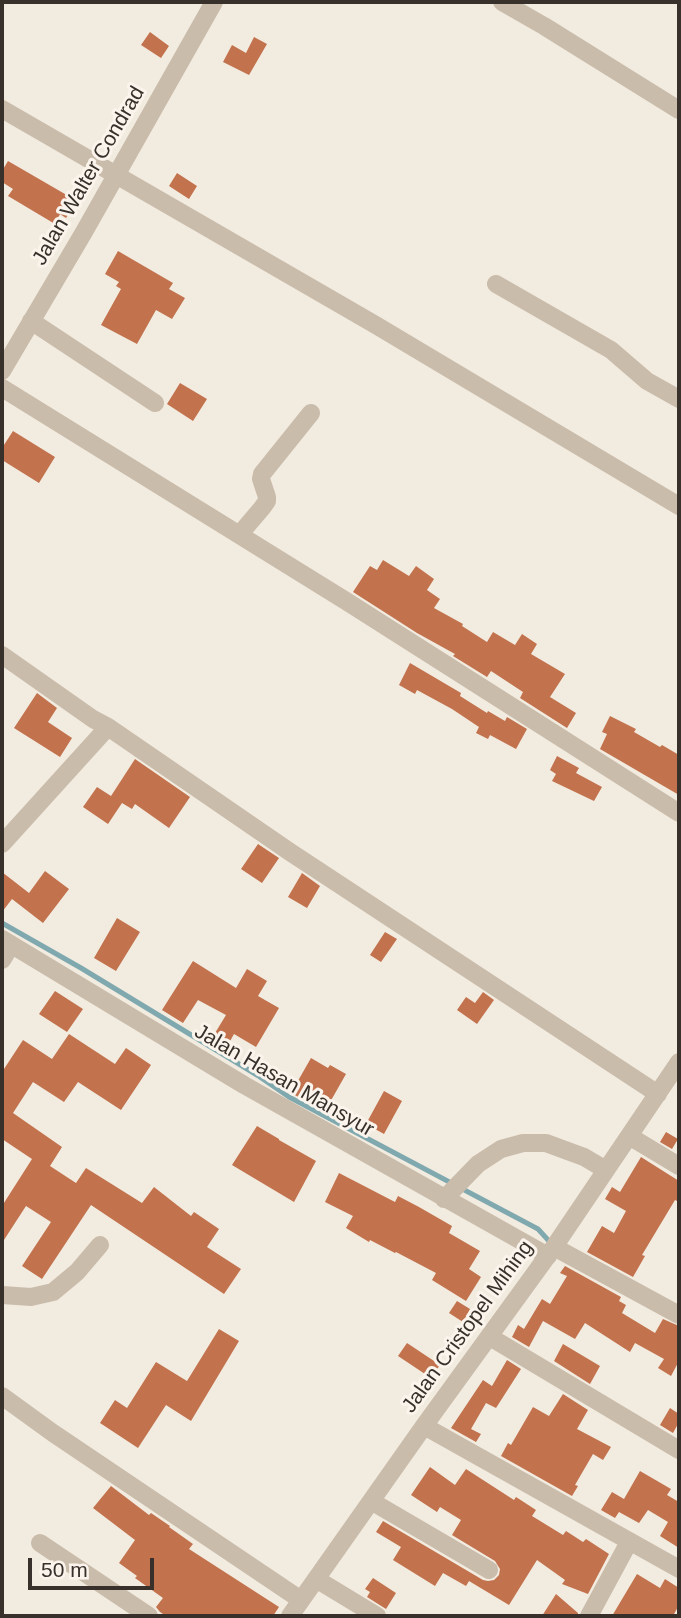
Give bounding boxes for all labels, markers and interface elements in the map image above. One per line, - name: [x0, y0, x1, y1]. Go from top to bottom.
- street label: Jalan Walter Condrad: [28, 82, 150, 270]
- street label: Jalan Hasan Mansyur: [190, 1019, 378, 1143]
- street label: Jalan Cristopel Mihing: [397, 1236, 539, 1418]
- scale bar: [32, 1544, 158, 1588]
- text: 50 m: [41, 1558, 88, 1581]

